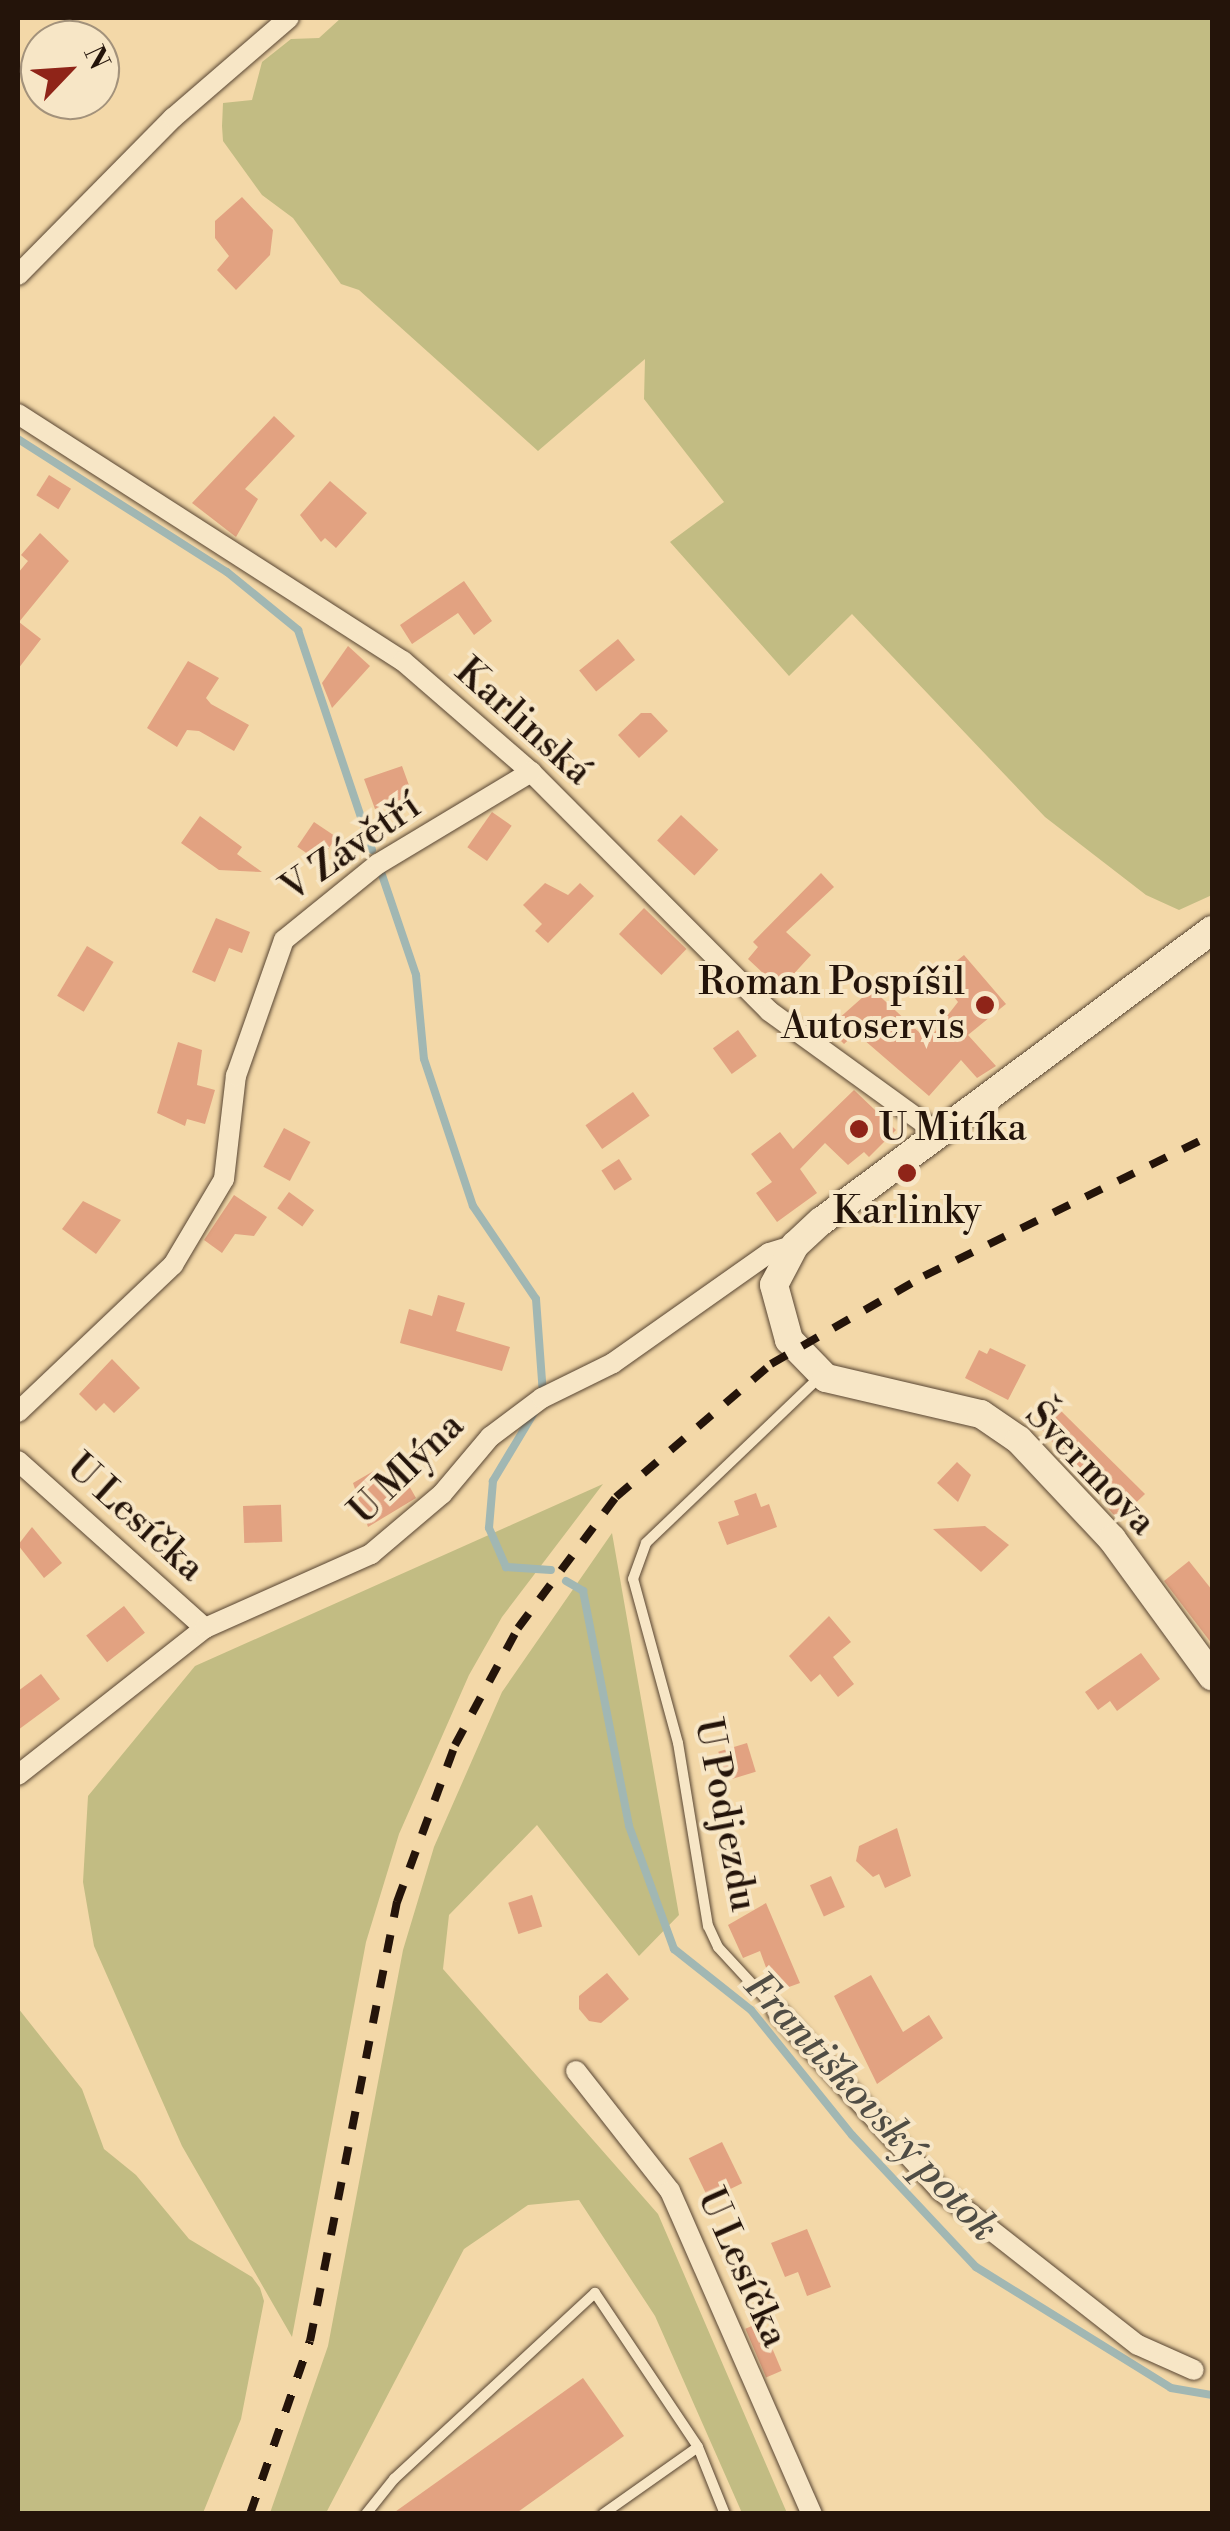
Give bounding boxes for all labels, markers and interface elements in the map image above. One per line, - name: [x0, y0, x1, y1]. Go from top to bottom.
- north arrow: [20, 20, 120, 120]
- text: N: [75, 41, 116, 75]
- street label: Karlinská: [445, 649, 601, 795]
- street label: V Závětří: [273, 784, 429, 912]
- place label: Roman Pospíšil Autoservis: [698, 960, 965, 1050]
- marker: Roman Pospíšil Autoservis: [974, 994, 996, 1016]
- place label: U Mitíka: [879, 1106, 1027, 1152]
- marker: U Mitíka: [848, 1118, 870, 1140]
- marker: Karlinky: [896, 1162, 918, 1184]
- place label: Karlinky: [833, 1189, 981, 1235]
- street label: Švermova: [1015, 1393, 1165, 1545]
- street label: U Mlýna: [340, 1404, 474, 1534]
- street label: U Lesíčka: [57, 1445, 213, 1591]
- street label: U Podjezdu: [684, 1715, 766, 1915]
- water label: Františkovský potok: [734, 1962, 1008, 2252]
- street label: U Lesíčka: [687, 2182, 797, 2354]

